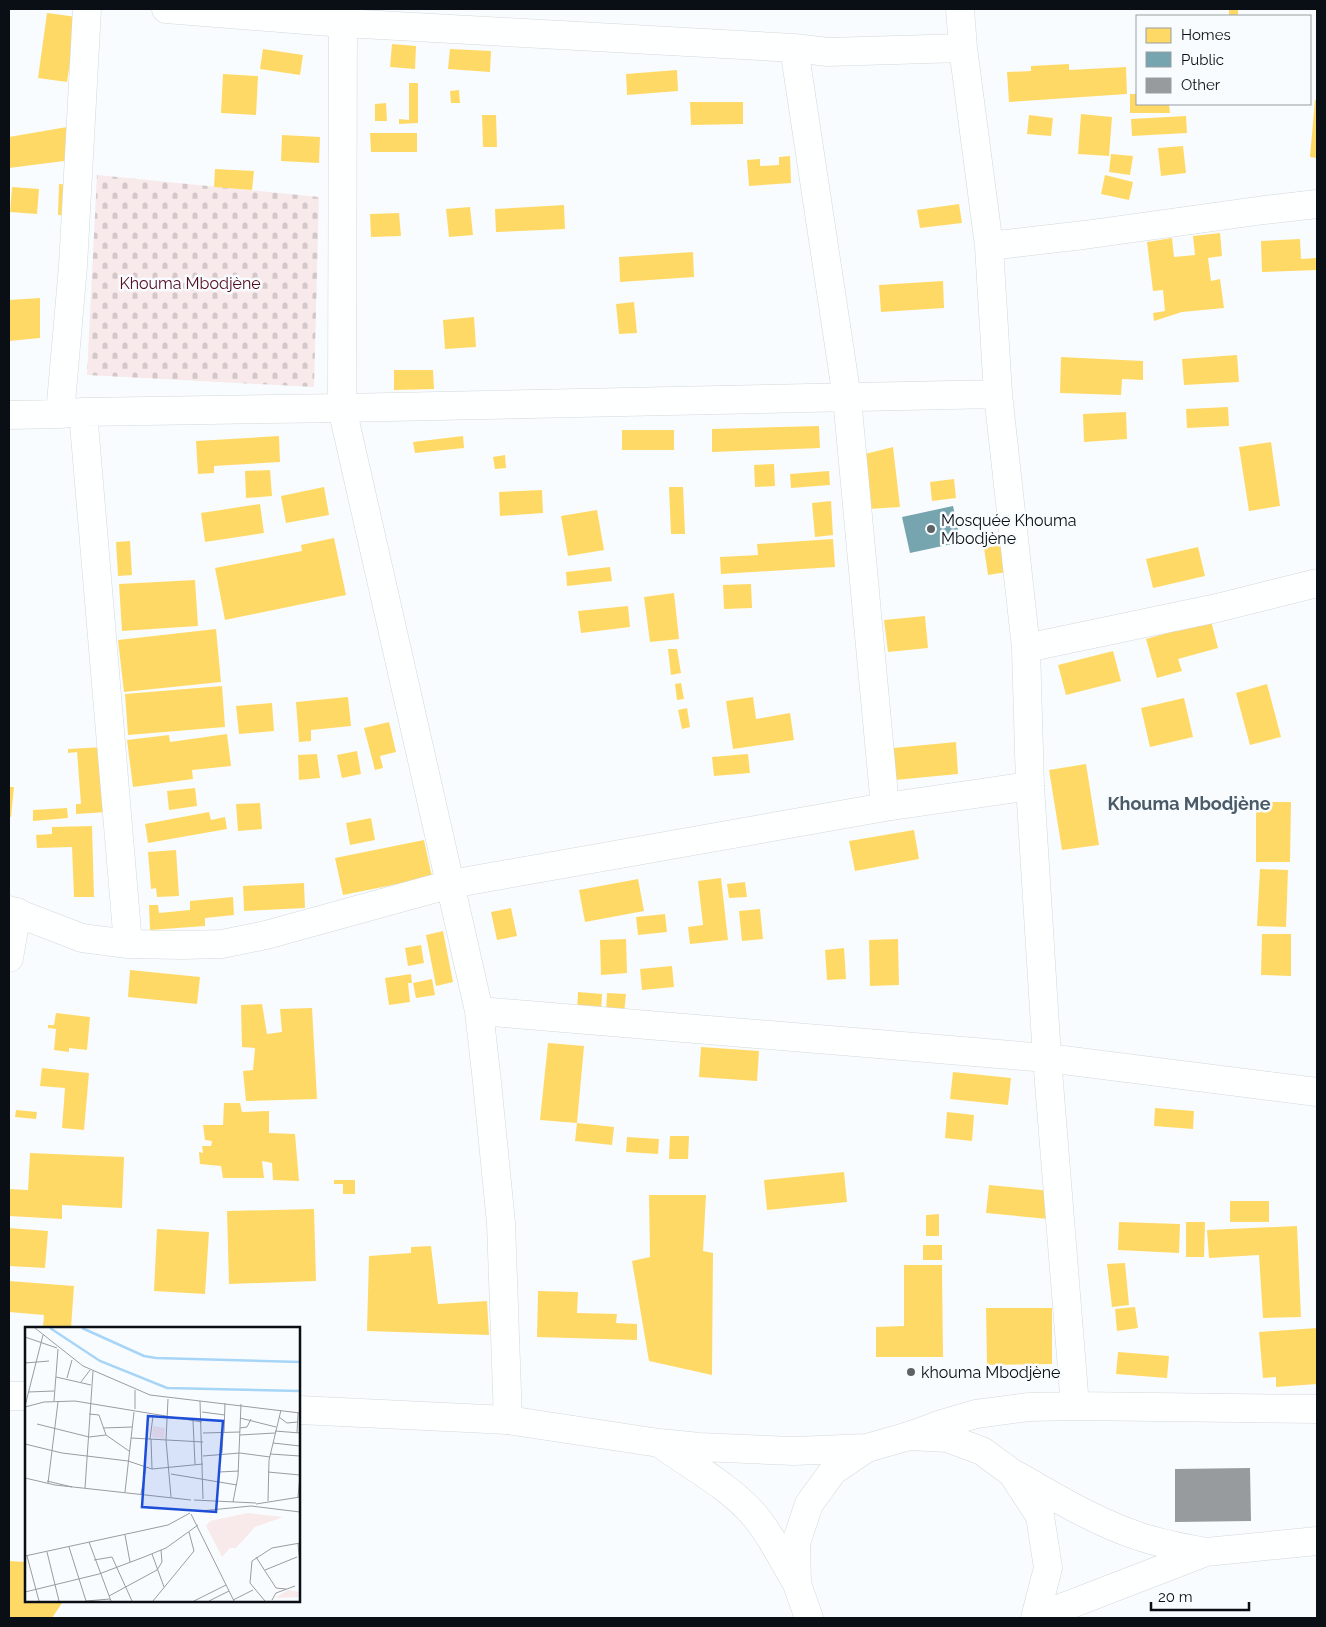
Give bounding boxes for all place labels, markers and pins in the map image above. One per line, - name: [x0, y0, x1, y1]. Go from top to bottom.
- place label: Mosquée Khouma Mbodjène: [941, 511, 1076, 548]
- marker: Mosquée Khouma Mbodjène: [925, 523, 937, 535]
- place label: khouma Mbodjène: [921, 1363, 1060, 1382]
- marker: khouma Mbodjène: [905, 1366, 917, 1378]

